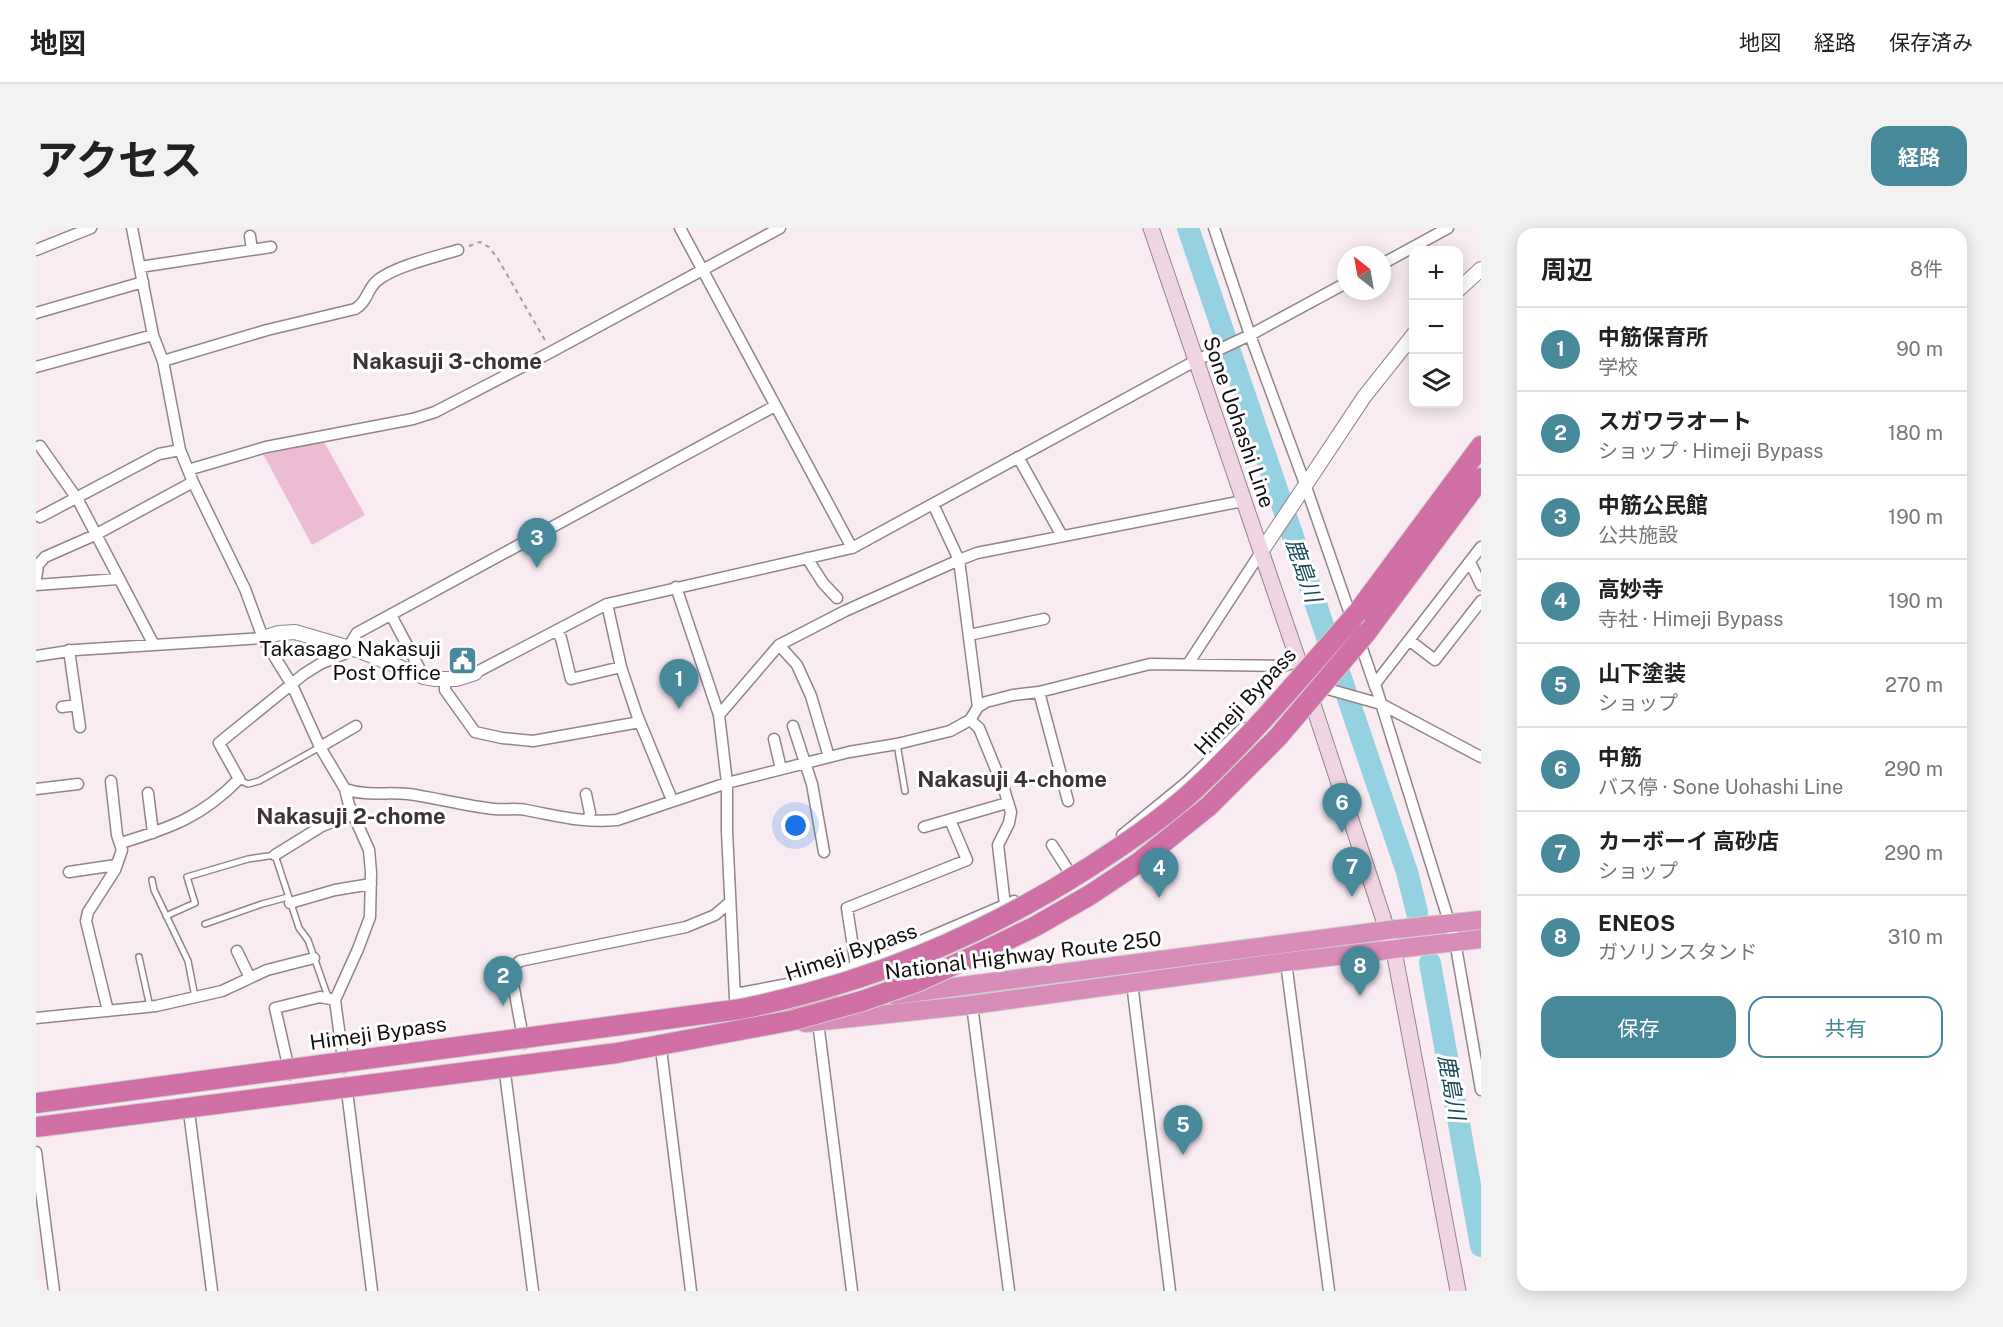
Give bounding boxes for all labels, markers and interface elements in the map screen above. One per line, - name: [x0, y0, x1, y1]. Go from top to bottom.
- text: 地図: [30, 26, 86, 59]
- text: 地図: [1739, 30, 1781, 55]
- text: 経路: [1814, 30, 1856, 55]
- text: 保存済み: [1889, 30, 1973, 55]
- button: 経路: [1871, 126, 1967, 186]
- text: アクセス: [36, 135, 202, 184]
- north arrow: [1337, 246, 1391, 300]
- map controls: [1409, 246, 1463, 408]
- button: +: [1409, 246, 1463, 300]
- text: 周辺: [1541, 254, 1593, 285]
- text: 8件: [1910, 257, 1943, 281]
- button: −: [1409, 300, 1463, 354]
- text: 中筋保育所: [1598, 324, 1708, 350]
- street label: Sone Uohashi Line: [1198, 333, 1280, 511]
- text: 1: [1556, 337, 1565, 361]
- text: 90 m: [1896, 337, 1943, 361]
- district label: Nakasuji 3-chome: [352, 348, 542, 374]
- button: layers: [1409, 354, 1463, 408]
- text: 学校: [1598, 355, 1638, 379]
- text: スガワラオート: [1598, 408, 1752, 434]
- text: 2: [1554, 421, 1567, 445]
- text: 180 m: [1888, 421, 1943, 445]
- text: ショップ · Himeji Bypass: [1598, 439, 1823, 463]
- text: 中筋公民館: [1598, 492, 1708, 518]
- text: 3: [1554, 505, 1567, 529]
- text: 190 m: [1888, 505, 1943, 529]
- pin: 3: [518, 518, 556, 568]
- text: 公共施設: [1598, 523, 1678, 547]
- water label: 鹿島川: [1281, 535, 1328, 607]
- text: 高妙寺: [1598, 576, 1664, 602]
- text: 4: [1554, 589, 1567, 613]
- text: 190 m: [1888, 589, 1943, 613]
- text: 寺社 · Himeji Bypass: [1598, 607, 1783, 631]
- place label: Takasago Nakasuji Post Office: [259, 636, 441, 685]
- street label: Himeji Bypass: [1189, 642, 1301, 760]
- public building icon: Takasago Nakasuji Post Office: [446, 644, 478, 676]
- pin: 1: [660, 660, 698, 709]
- text: 山下塗装: [1598, 660, 1686, 686]
- text: 5: [1554, 673, 1567, 697]
- text: 270 m: [1885, 673, 1943, 697]
- text: ショップ: [1598, 691, 1678, 715]
- text: 中筋: [1598, 744, 1642, 770]
- text: 6: [1554, 757, 1567, 781]
- text: 290 m: [1884, 757, 1943, 781]
- district label: Nakasuji 4-chome: [917, 766, 1107, 792]
- text: バス停 · Sone Uohashi Line: [1598, 775, 1843, 799]
- pin: 6: [1322, 784, 1362, 833]
- district label: Nakasuji 2-chome: [256, 803, 446, 829]
- your location: [781, 811, 810, 840]
- text: カーボーイ 高砂店: [1598, 828, 1779, 854]
- text: 7: [1554, 841, 1567, 865]
- text: 290 m: [1884, 841, 1943, 865]
- pin: 4: [1140, 848, 1178, 898]
- pin: 7: [1332, 848, 1372, 897]
- text: ショップ: [1598, 859, 1678, 883]
- text: ENEOS: [1598, 910, 1675, 936]
- street label: Himeji Bypass: [782, 918, 920, 986]
- text: 8: [1554, 925, 1567, 949]
- text: 310 m: [1888, 925, 1943, 949]
- street label: National Highway Route 250: [883, 926, 1163, 984]
- text: ガソリンスタンド: [1598, 940, 1758, 964]
- pin: 8: [1340, 946, 1380, 996]
- pin: 2: [484, 956, 522, 1006]
- button: 保存: [1541, 996, 1736, 1058]
- button: 共有: [1748, 996, 1943, 1058]
- street label: Himeji Bypass: [308, 1011, 448, 1055]
- water label: 鹿島川: [1433, 1052, 1471, 1124]
- pin: 5: [1164, 1106, 1202, 1155]

